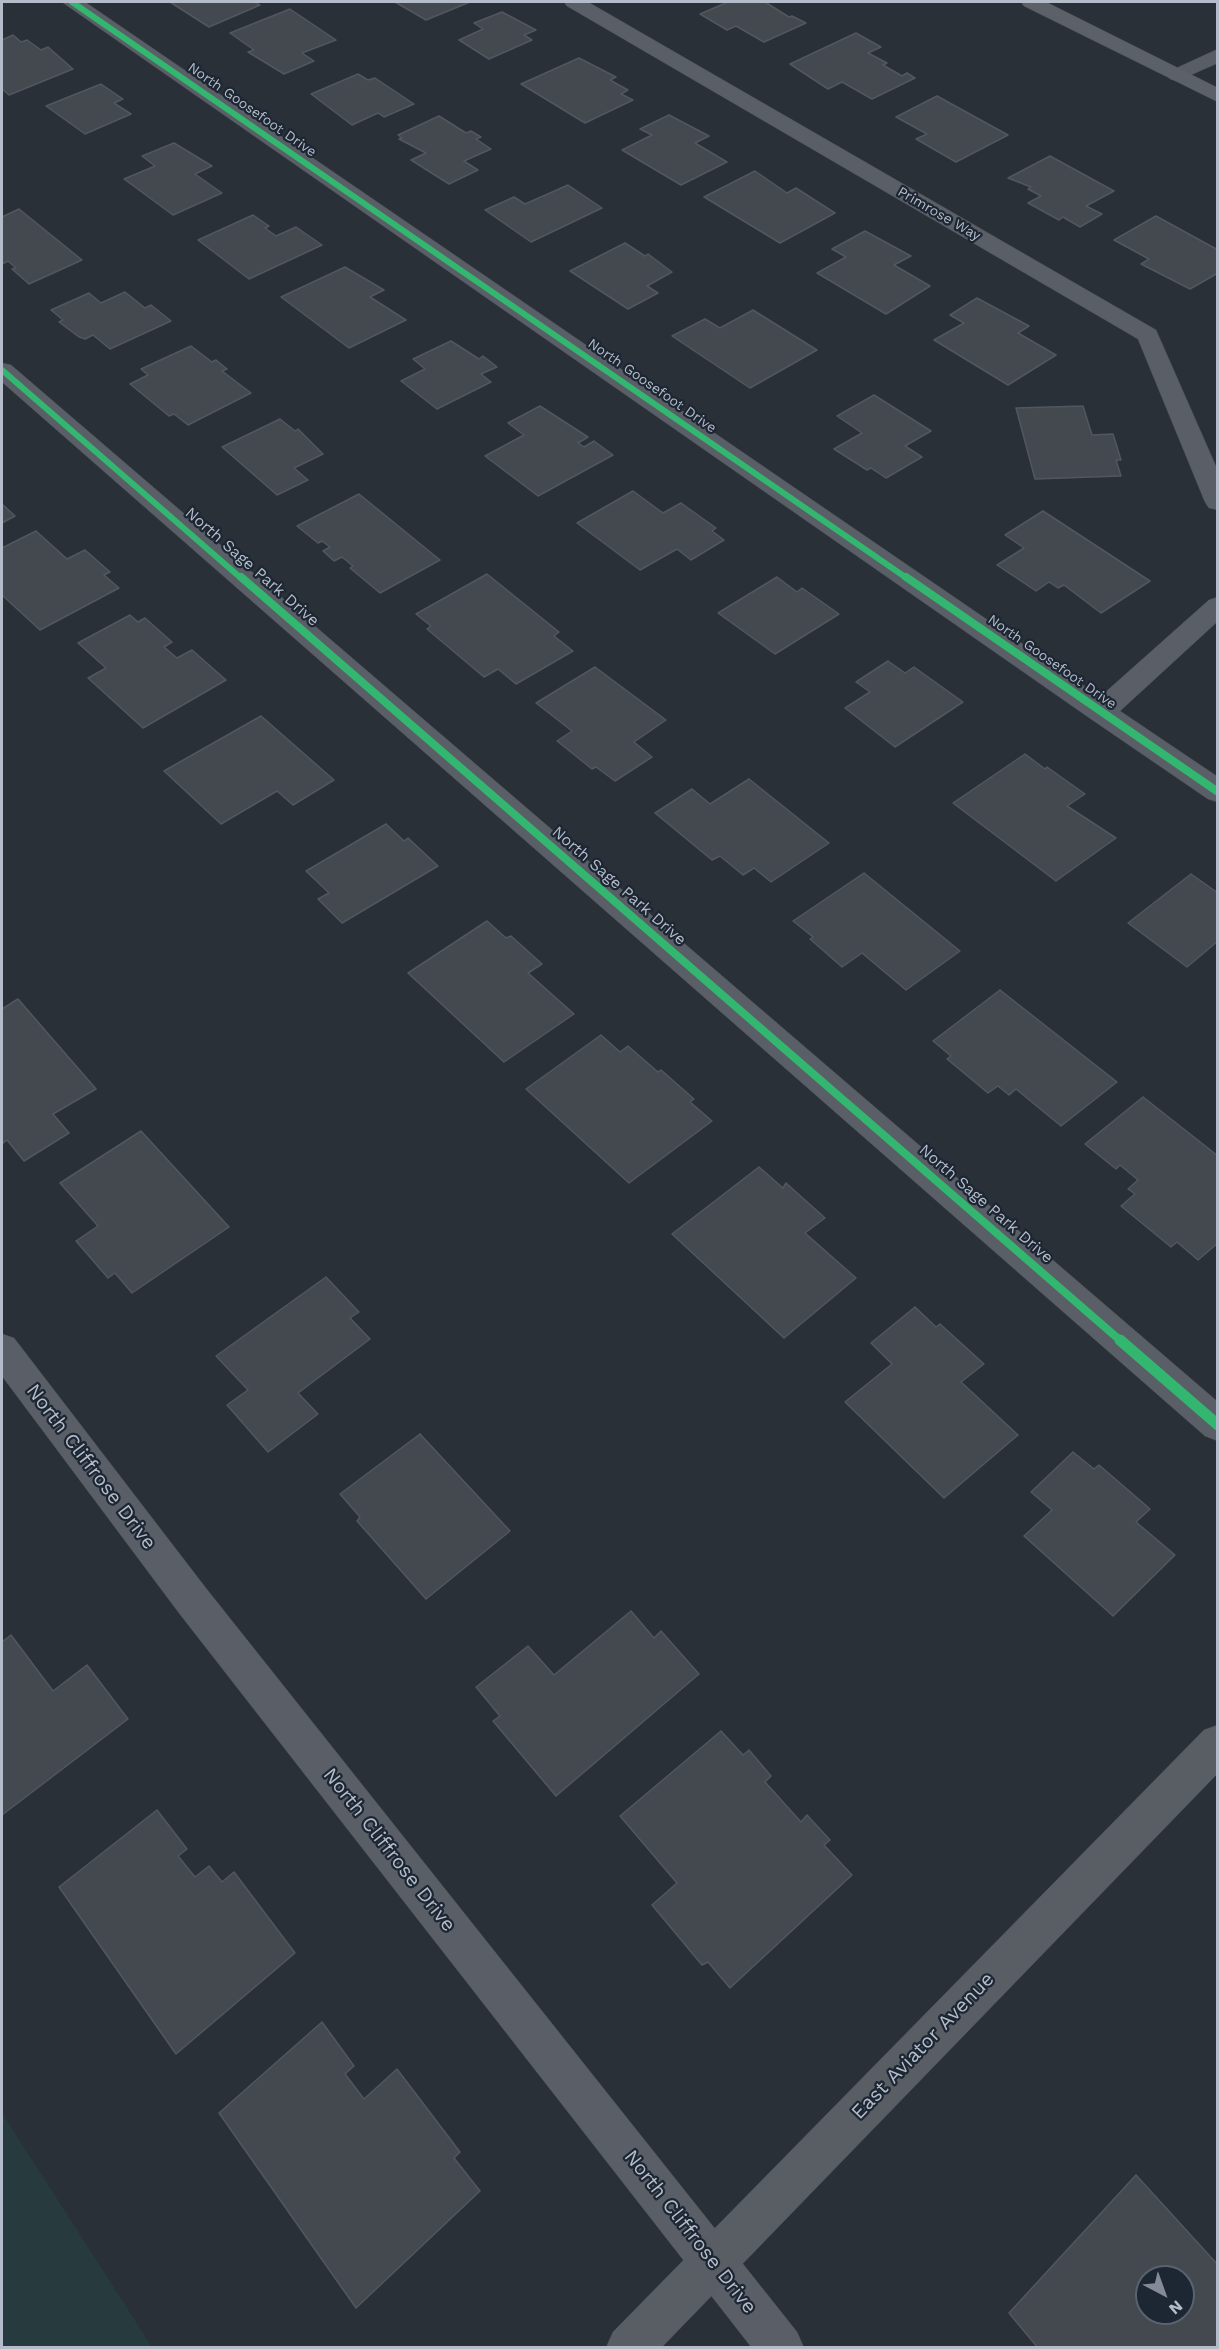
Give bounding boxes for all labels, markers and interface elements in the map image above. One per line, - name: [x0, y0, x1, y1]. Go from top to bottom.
- street label: North Goosefoot Drive: [185, 59, 319, 161]
- street label: Primrose Way: [894, 183, 984, 245]
- street label: North Goosefoot Drive: [585, 335, 719, 437]
- street label: North Sage Park Drive: [181, 504, 323, 630]
- street label: North Goosefoot Drive: [985, 611, 1119, 713]
- street label: North Sage Park Drive: [548, 823, 690, 949]
- street label: North Sage Park Drive: [915, 1141, 1057, 1267]
- street label: North Cliffrose Drive: [21, 1380, 161, 1554]
- street label: North Cliffrose Drive: [318, 1763, 460, 1937]
- street label: East Aviator Avenue: [847, 1967, 999, 2125]
- street label: North Cliffrose Drive: [619, 2145, 761, 2319]
- north arrow: [1135, 2265, 1195, 2325]
- text: N: [1165, 2296, 1187, 2319]

